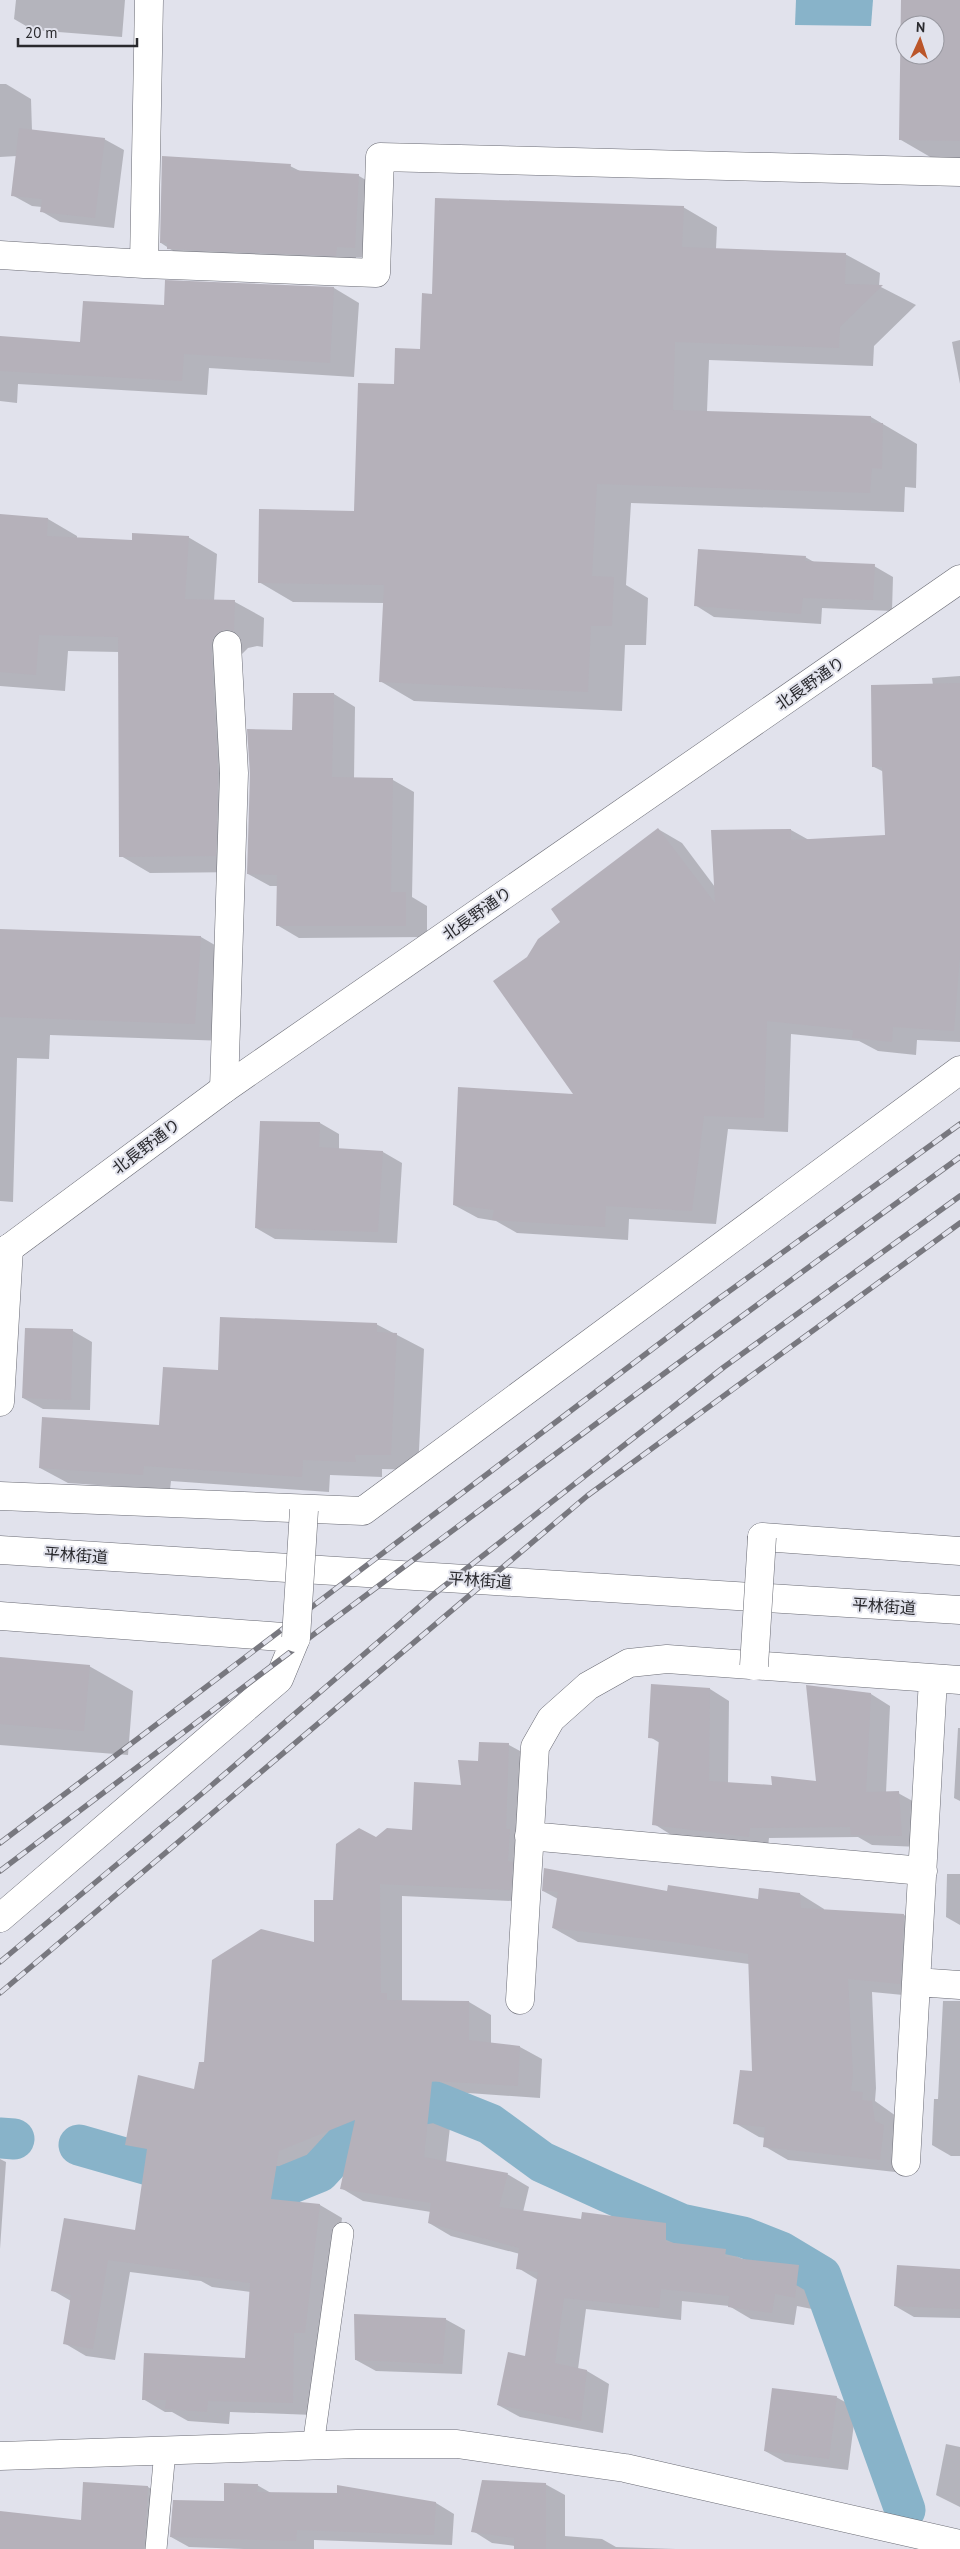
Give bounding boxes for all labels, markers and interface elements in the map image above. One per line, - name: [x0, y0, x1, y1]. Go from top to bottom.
- scale bar: [18, 15, 136, 47]
- north arrow: [895, 15, 945, 65]
- text: N: [916, 18, 926, 36]
- text: 20 m: [25, 23, 58, 42]
- street label: 北長野通り: [771, 652, 849, 714]
- street label: 北長野通り: [438, 882, 516, 944]
- street label: 北長野通り: [108, 1114, 184, 1178]
- street label: 平林街道: [43, 1543, 109, 1567]
- street label: 平林街道: [447, 1568, 513, 1592]
- street label: 平林街道: [851, 1594, 917, 1618]

